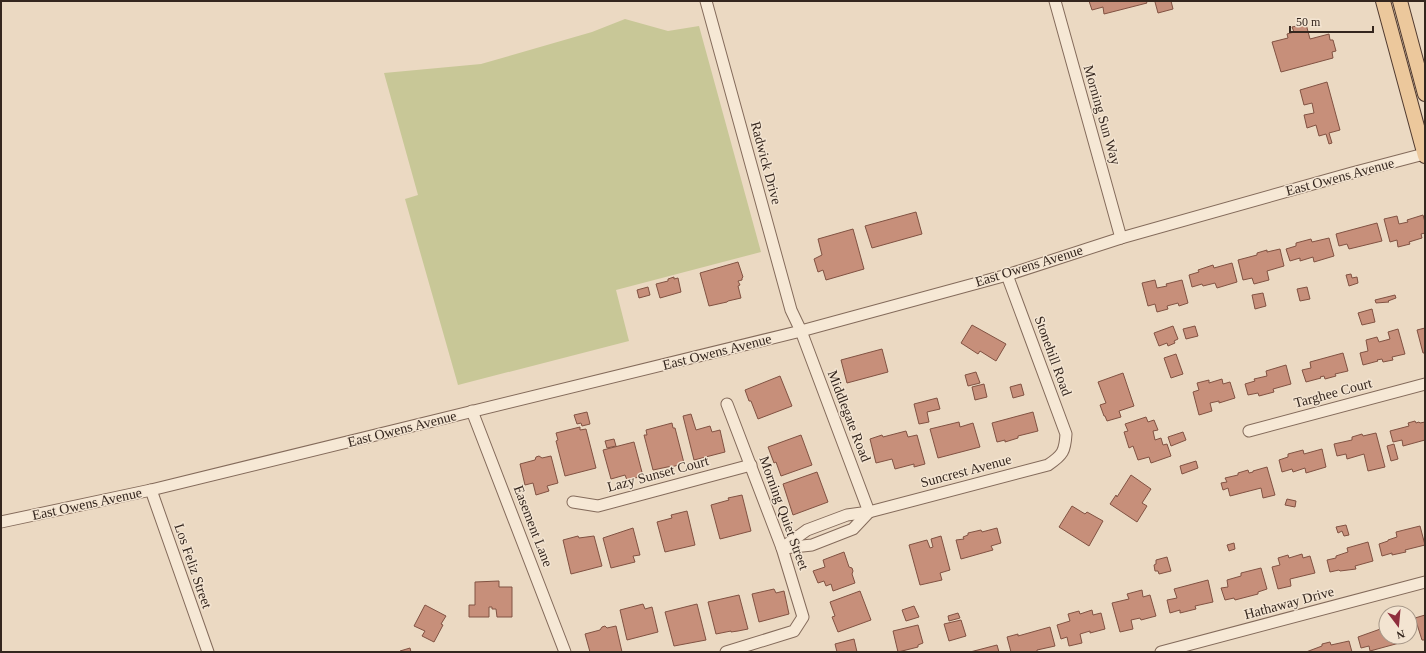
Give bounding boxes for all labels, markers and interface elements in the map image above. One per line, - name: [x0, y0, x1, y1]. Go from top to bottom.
- scale bar: [1290, 8, 1373, 34]
- text: 50 m: [1296, 15, 1321, 29]
- street label: Morning Sun Way: [1081, 64, 1123, 166]
- street label: Radwick Drive: [748, 120, 784, 206]
- street label: East Owens Avenue: [1284, 155, 1396, 199]
- street label: East Owens Avenue: [973, 242, 1085, 290]
- street label: Stonehill Road: [1032, 314, 1074, 398]
- street label: East Owens Avenue: [661, 331, 773, 373]
- street label: Middlegate Road: [825, 368, 873, 464]
- street label: Targhee Court: [1292, 375, 1374, 411]
- street label: East Owens Avenue: [346, 408, 458, 450]
- street label: Suncrest Avenue: [919, 452, 1013, 490]
- street label: Lazy Sunset Court: [606, 453, 710, 495]
- street label: Morning Quiet Street: [756, 454, 812, 572]
- street label: Easement Lane: [511, 483, 555, 569]
- street label: East Owens Avenue: [31, 485, 143, 523]
- street label: Los Feliz Street: [171, 522, 215, 610]
- street label: Hathaway Drive: [1243, 584, 1335, 622]
- north arrow: [1378, 605, 1418, 645]
- text: N: [1395, 628, 1406, 641]

